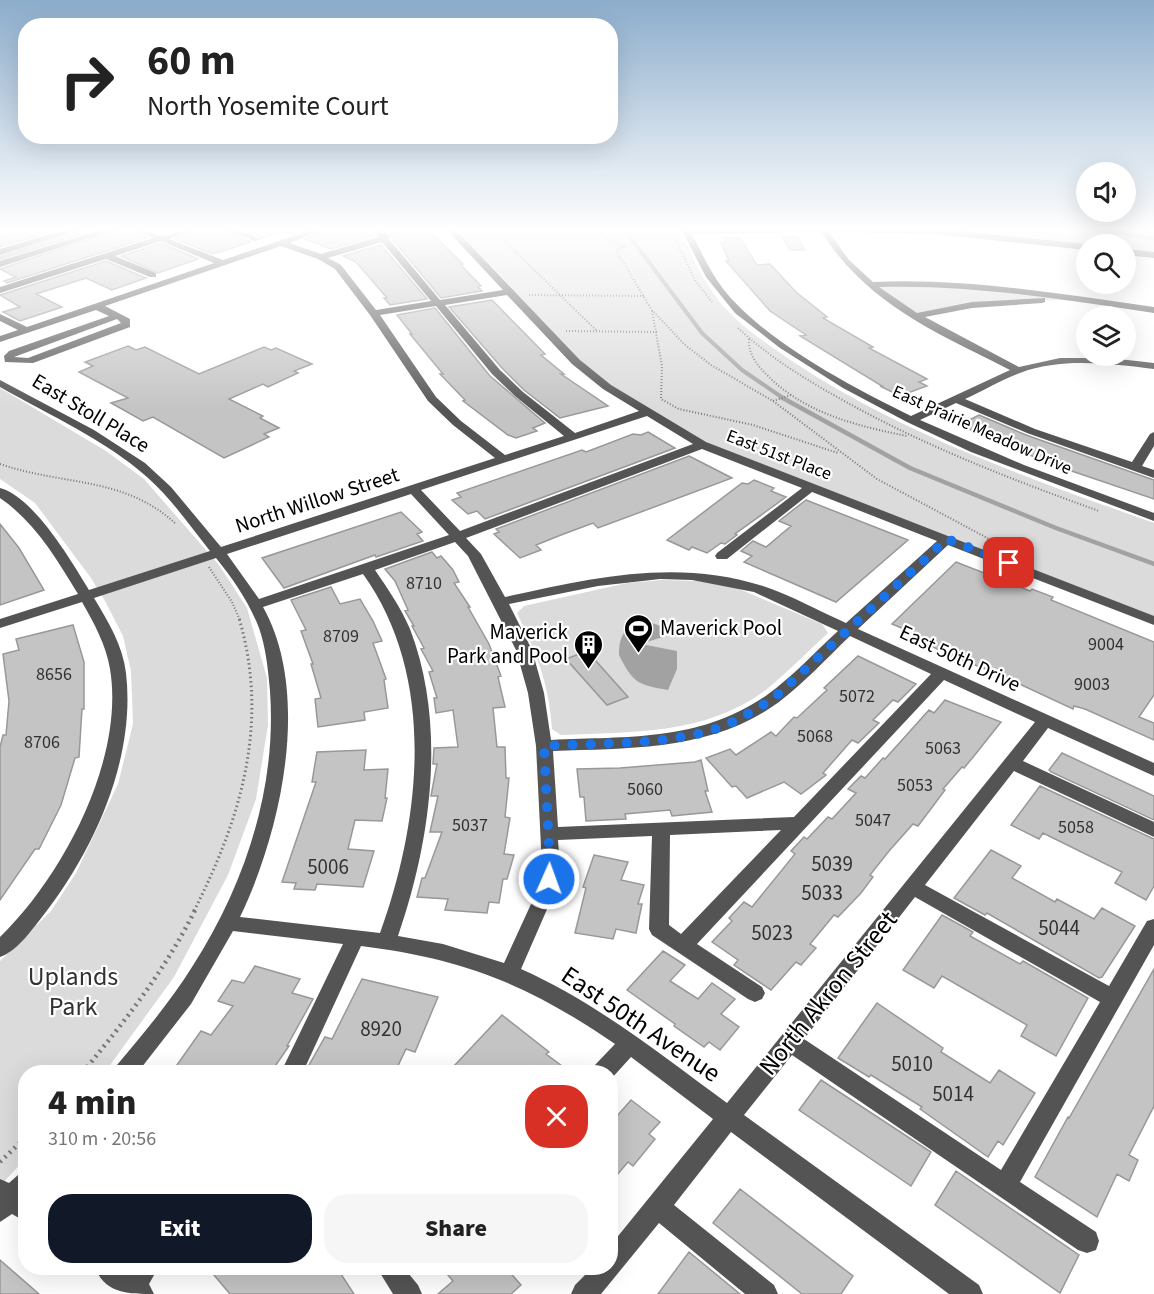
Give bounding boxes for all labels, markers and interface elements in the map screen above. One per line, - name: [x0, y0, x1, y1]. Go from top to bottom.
- text: 60 m: [147, 31, 236, 91]
- icon: right: [48, 42, 126, 120]
- text: North Yosemite Court: [147, 87, 389, 126]
- map controls: [1076, 162, 1136, 366]
- button: sound: [1076, 162, 1136, 222]
- button: search: [1076, 234, 1136, 294]
- button: layers: [1076, 306, 1136, 366]
- street label: East Stoll Place: [26, 366, 156, 460]
- street label: East Prairie Meadow Drive: [888, 379, 1076, 481]
- street label: East 51st Place: [723, 423, 835, 487]
- street label: North Willow Street: [231, 459, 403, 541]
- pin: [983, 537, 1034, 588]
- icon: arrive: [992, 546, 1025, 579]
- house number: 8710: [406, 571, 442, 596]
- sports icon: Maverick Pool: [623, 612, 655, 654]
- place label: Maverick Pool: [660, 613, 782, 643]
- place label: Maverick Park and Pool: [447, 617, 569, 671]
- street label: East 50th Drive: [895, 617, 1025, 699]
- house number: 8709: [323, 624, 359, 649]
- building icon: Maverick Park and Pool: [573, 628, 605, 670]
- house number: 9004: [1088, 632, 1124, 657]
- house number: 8656: [36, 662, 72, 687]
- house number: 9003: [1074, 672, 1110, 697]
- house number: 5072: [839, 684, 875, 709]
- house number: 5068: [797, 724, 833, 749]
- house number: 8706: [24, 730, 60, 755]
- house number: 5063: [925, 736, 961, 761]
- house number: 5053: [897, 773, 933, 798]
- house number: 5060: [627, 777, 663, 802]
- house number: 5047: [855, 808, 891, 833]
- house number: 5037: [452, 813, 488, 838]
- house number: 5058: [1058, 815, 1094, 840]
- position arrow: [517, 847, 581, 911]
- house number: 5039: [811, 849, 853, 879]
- house number: 5006: [307, 852, 349, 882]
- house number: 5033: [801, 878, 843, 908]
- street label: North Akron Street: [750, 903, 906, 1083]
- house number: 5044: [1038, 913, 1080, 943]
- house number: 5023: [751, 918, 793, 948]
- street label: East 50th Avenue: [554, 957, 728, 1091]
- park label: Uplands Park: [28, 958, 118, 1025]
- house number: 8920: [360, 1014, 402, 1044]
- house number: 5010: [891, 1049, 933, 1079]
- text: 4 min: [48, 1077, 136, 1128]
- house number: 5014: [932, 1079, 974, 1109]
- button: close: [525, 1085, 588, 1148]
- text: 310 m · 20:56: [48, 1125, 156, 1153]
- button: Exit: [48, 1194, 312, 1263]
- button: Share: [324, 1194, 588, 1263]

